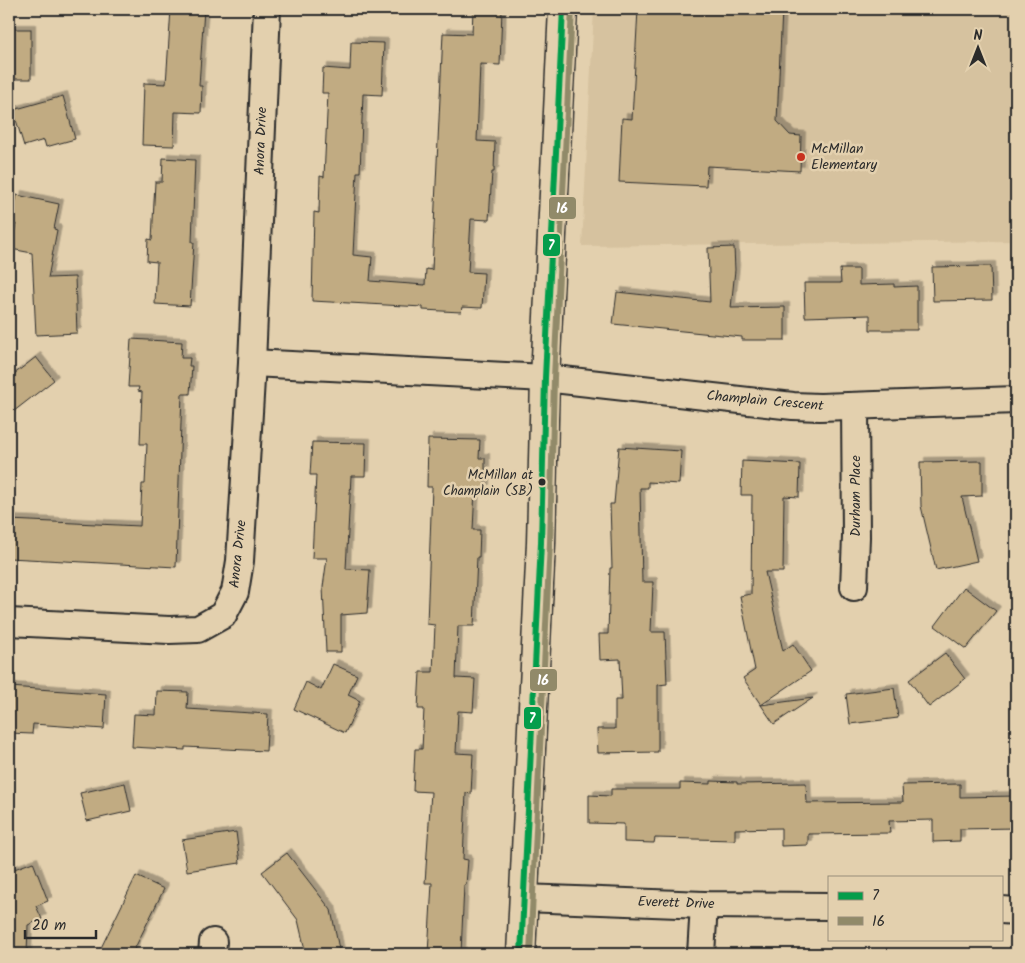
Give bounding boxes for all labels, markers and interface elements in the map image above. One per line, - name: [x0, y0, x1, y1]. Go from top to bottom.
- north arrow: [952, 22, 1002, 72]
- text: N: [974, 25, 983, 47]
- street label: Anora Drive: [249, 106, 273, 176]
- place label: McMillan Elementary: [811, 138, 877, 176]
- marker: McMillan Elementary: [795, 151, 807, 163]
- line badge: 16: [548, 196, 577, 220]
- text: 16: [556, 198, 568, 220]
- line badge: 7: [542, 233, 561, 257]
- text: 7: [548, 235, 555, 257]
- street label: Champlain Crescent: [706, 385, 825, 417]
- street label: Durham Place: [845, 455, 867, 537]
- place label: McMillan at Champlain (SB): [443, 465, 534, 502]
- marker: McMillan at Champlain (SB): [537, 477, 547, 487]
- street label: Anora Drive: [223, 518, 253, 589]
- line badge: 16: [529, 668, 558, 692]
- text: 16: [537, 670, 549, 692]
- line badge: 7: [523, 706, 542, 730]
- text: 7: [529, 708, 536, 730]
- legend: [828, 876, 1002, 940]
- text: 7: [872, 884, 880, 908]
- street label: Everett Drive: [637, 891, 716, 915]
- scale bar: [25, 908, 96, 940]
- text: 16: [872, 910, 885, 934]
- text: 20 m: [32, 914, 66, 938]

